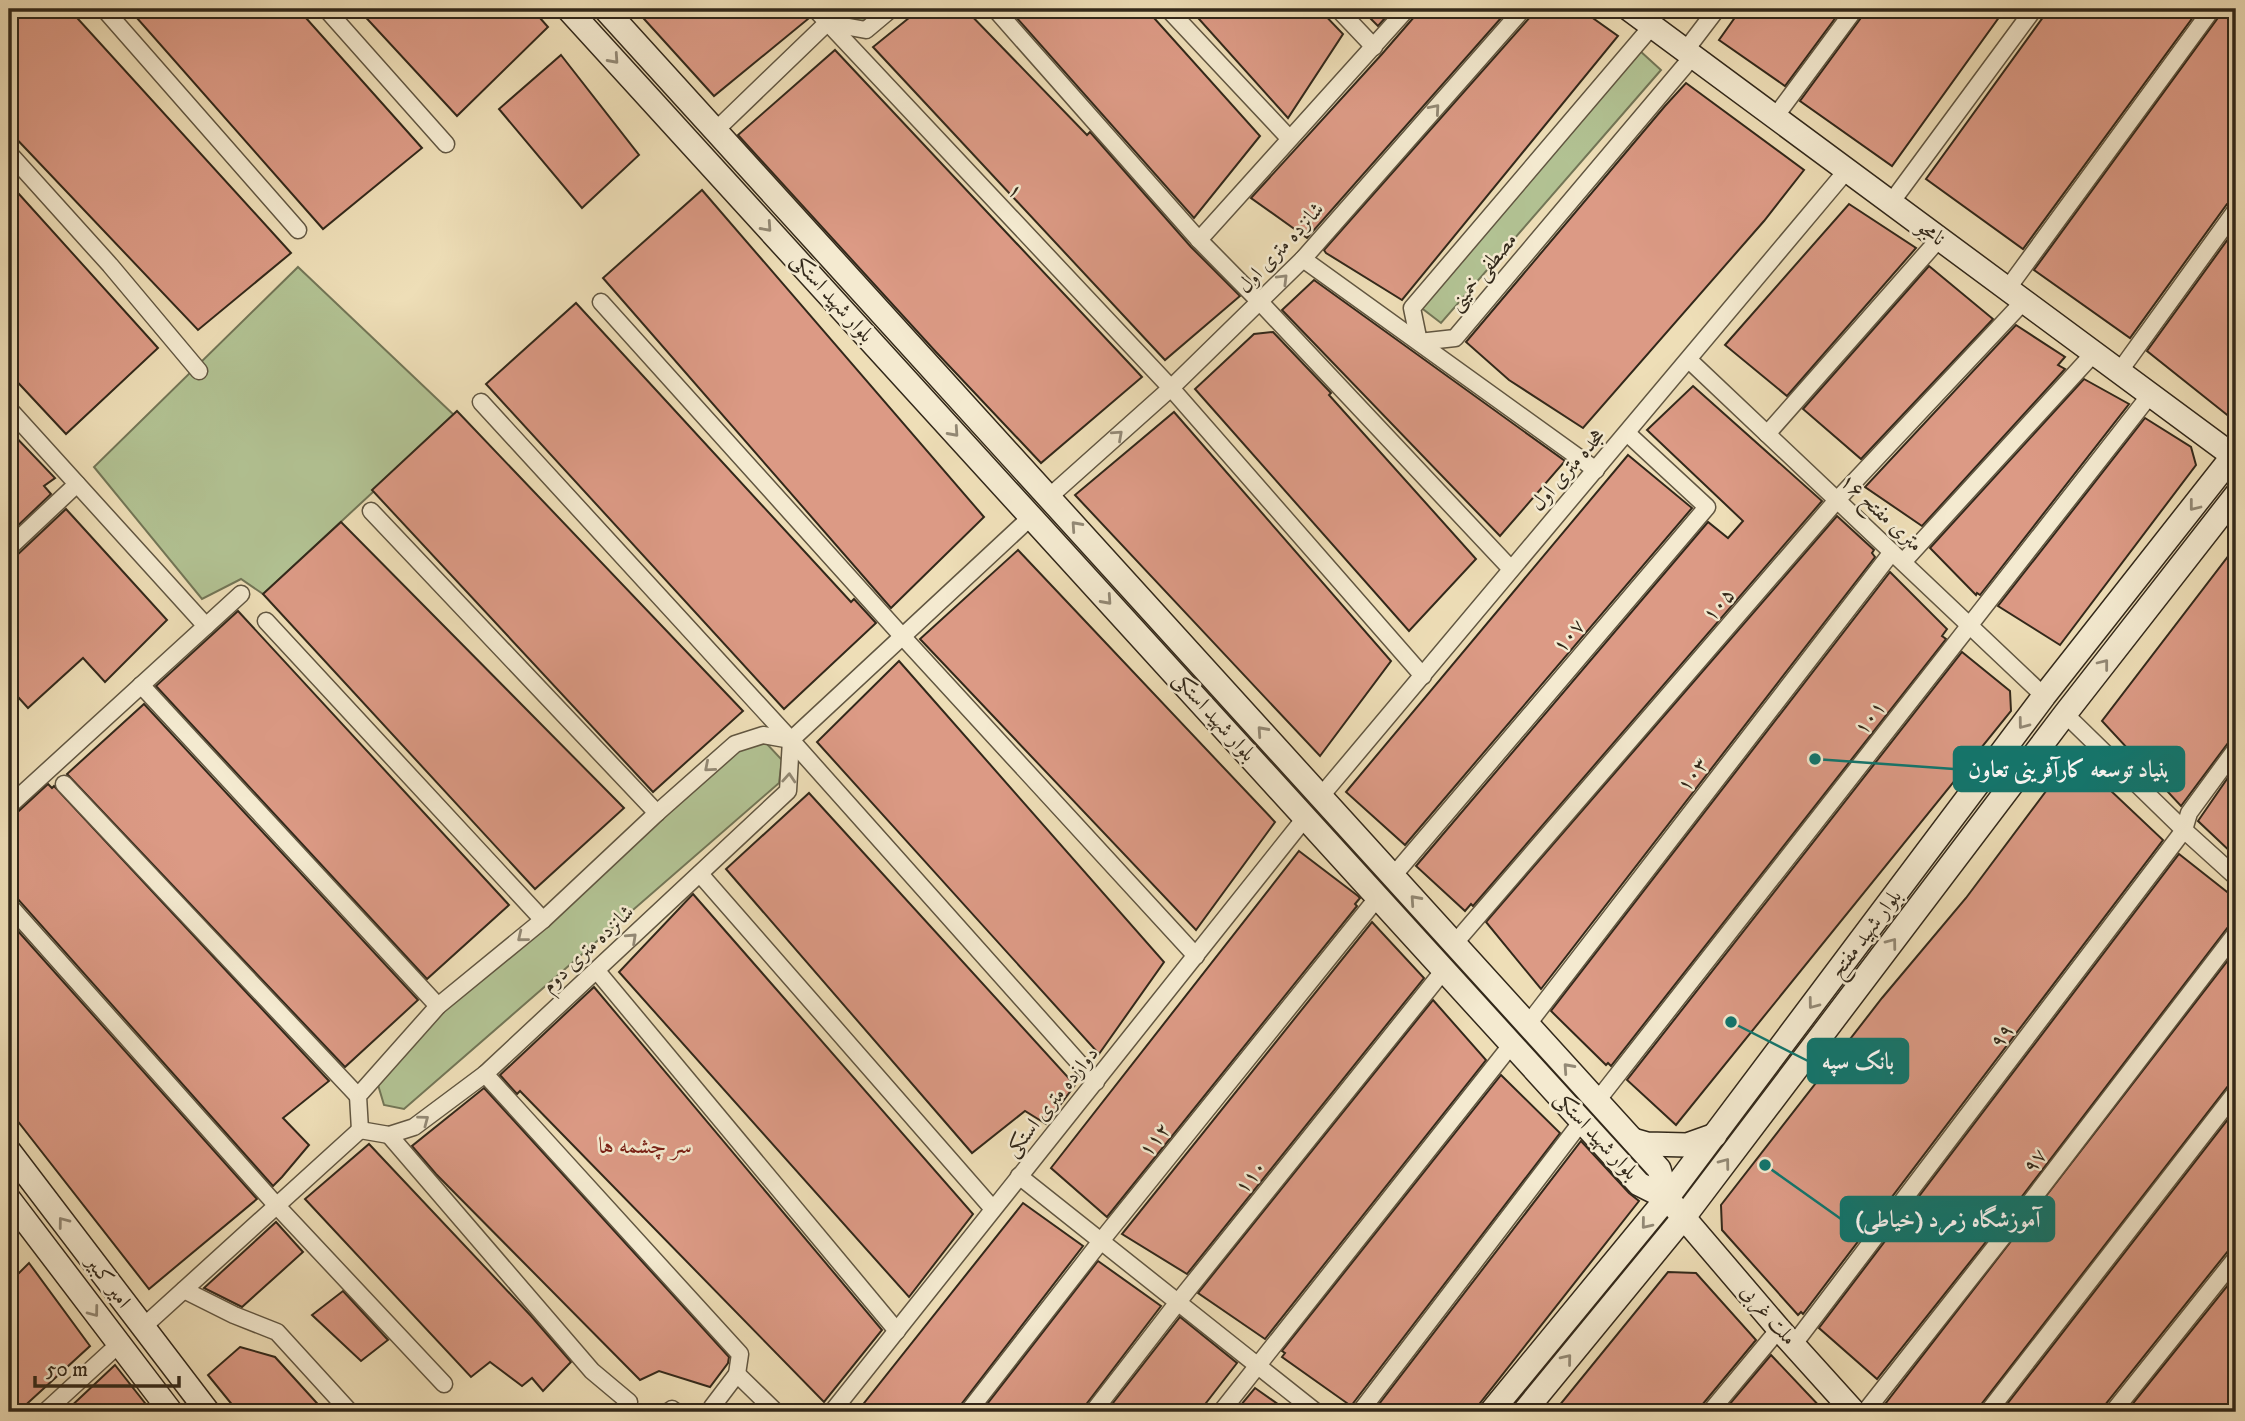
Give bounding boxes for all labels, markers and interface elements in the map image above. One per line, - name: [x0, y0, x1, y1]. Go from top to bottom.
- one-way arrow: [606, 51, 618, 64]
- one-way arrow: [1427, 104, 1439, 117]
- street label: ۱: [1001, 178, 1029, 204]
- street label: شانزده متری اول: [1232, 197, 1330, 299]
- street label: نامجو: [1910, 213, 1950, 252]
- one-way arrow: [759, 219, 772, 232]
- street label: مصطفی خمینی: [1443, 228, 1524, 317]
- street label: بلوار شهید استکی: [785, 248, 879, 348]
- one-way arrow: [1275, 274, 1288, 287]
- street label: هجده متری اول: [1525, 423, 1611, 517]
- one-way arrow: [945, 424, 958, 437]
- one-way arrow: [1110, 431, 1123, 443]
- street label: ۱۶ متری مفتح: [1831, 468, 1928, 562]
- one-way arrow: [2190, 498, 2202, 511]
- one-way arrow: [1072, 522, 1084, 535]
- street label: ۱۰۵: [1697, 583, 1741, 627]
- one-way arrow: [1099, 592, 1111, 605]
- street label: ۱۰۷: [1547, 614, 1591, 658]
- one-way arrow: [2096, 660, 2109, 672]
- street label: بلوار شهید استکی: [1167, 667, 1261, 767]
- street label: ۱۰۱: [1848, 695, 1892, 741]
- one-way arrow: [2019, 716, 2032, 728]
- one-way arrow: [1258, 726, 1270, 739]
- callout: بنیاد توسعه کارآفرینی تعاون: [1954, 747, 2184, 791]
- street label: ۱۰۳: [1671, 752, 1715, 798]
- text: بنیاد توسعه کارآفرینی تعاون: [1968, 756, 2170, 785]
- one-way arrow: [704, 759, 717, 771]
- one-way arrow: [781, 773, 796, 784]
- street label: بلوار شهید مفتح: [1824, 884, 1912, 987]
- one-way arrow: [1410, 895, 1423, 908]
- street label: شانزده متری دوم: [536, 899, 643, 1001]
- one-way arrow: [517, 928, 529, 941]
- one-way arrow: [624, 934, 637, 946]
- one-way arrow: [1883, 938, 1896, 950]
- one-way arrow: [1809, 996, 1822, 1008]
- street label: ۹۹: [1984, 1018, 2020, 1054]
- callout: بانک سپه: [1808, 1039, 1908, 1083]
- street label: دوازده متری استکی: [1000, 1042, 1104, 1162]
- text: بانک سپه: [1822, 1048, 1894, 1077]
- one-way arrow: [1563, 1063, 1576, 1076]
- street label: بلوار شهید استکی: [1548, 1086, 1644, 1186]
- one-way arrow: [416, 1115, 429, 1128]
- street label: ۱۱۲: [1133, 1117, 1177, 1163]
- district label: سر چشمه ها: [598, 1132, 692, 1161]
- street label: ۹۷: [2017, 1143, 2053, 1179]
- street label: ۱۱۰: [1229, 1154, 1273, 1200]
- one-way arrow: [1716, 1158, 1729, 1171]
- callout: آموزشگاه زمرد (خیاطی): [1841, 1197, 2054, 1241]
- text: آموزشگاه زمرد (خیاطی): [1855, 1204, 2044, 1236]
- one-way arrow: [1642, 1215, 1654, 1228]
- one-way arrow: [58, 1217, 71, 1229]
- street label: امیر کبیر: [79, 1249, 136, 1313]
- street label: ملت غربی: [1734, 1279, 1802, 1352]
- one-way arrow: [86, 1304, 98, 1317]
- scale bar: [35, 1344, 178, 1388]
- one-way arrow: [1559, 1355, 1571, 1368]
- text: 50 m: [46, 1357, 88, 1383]

